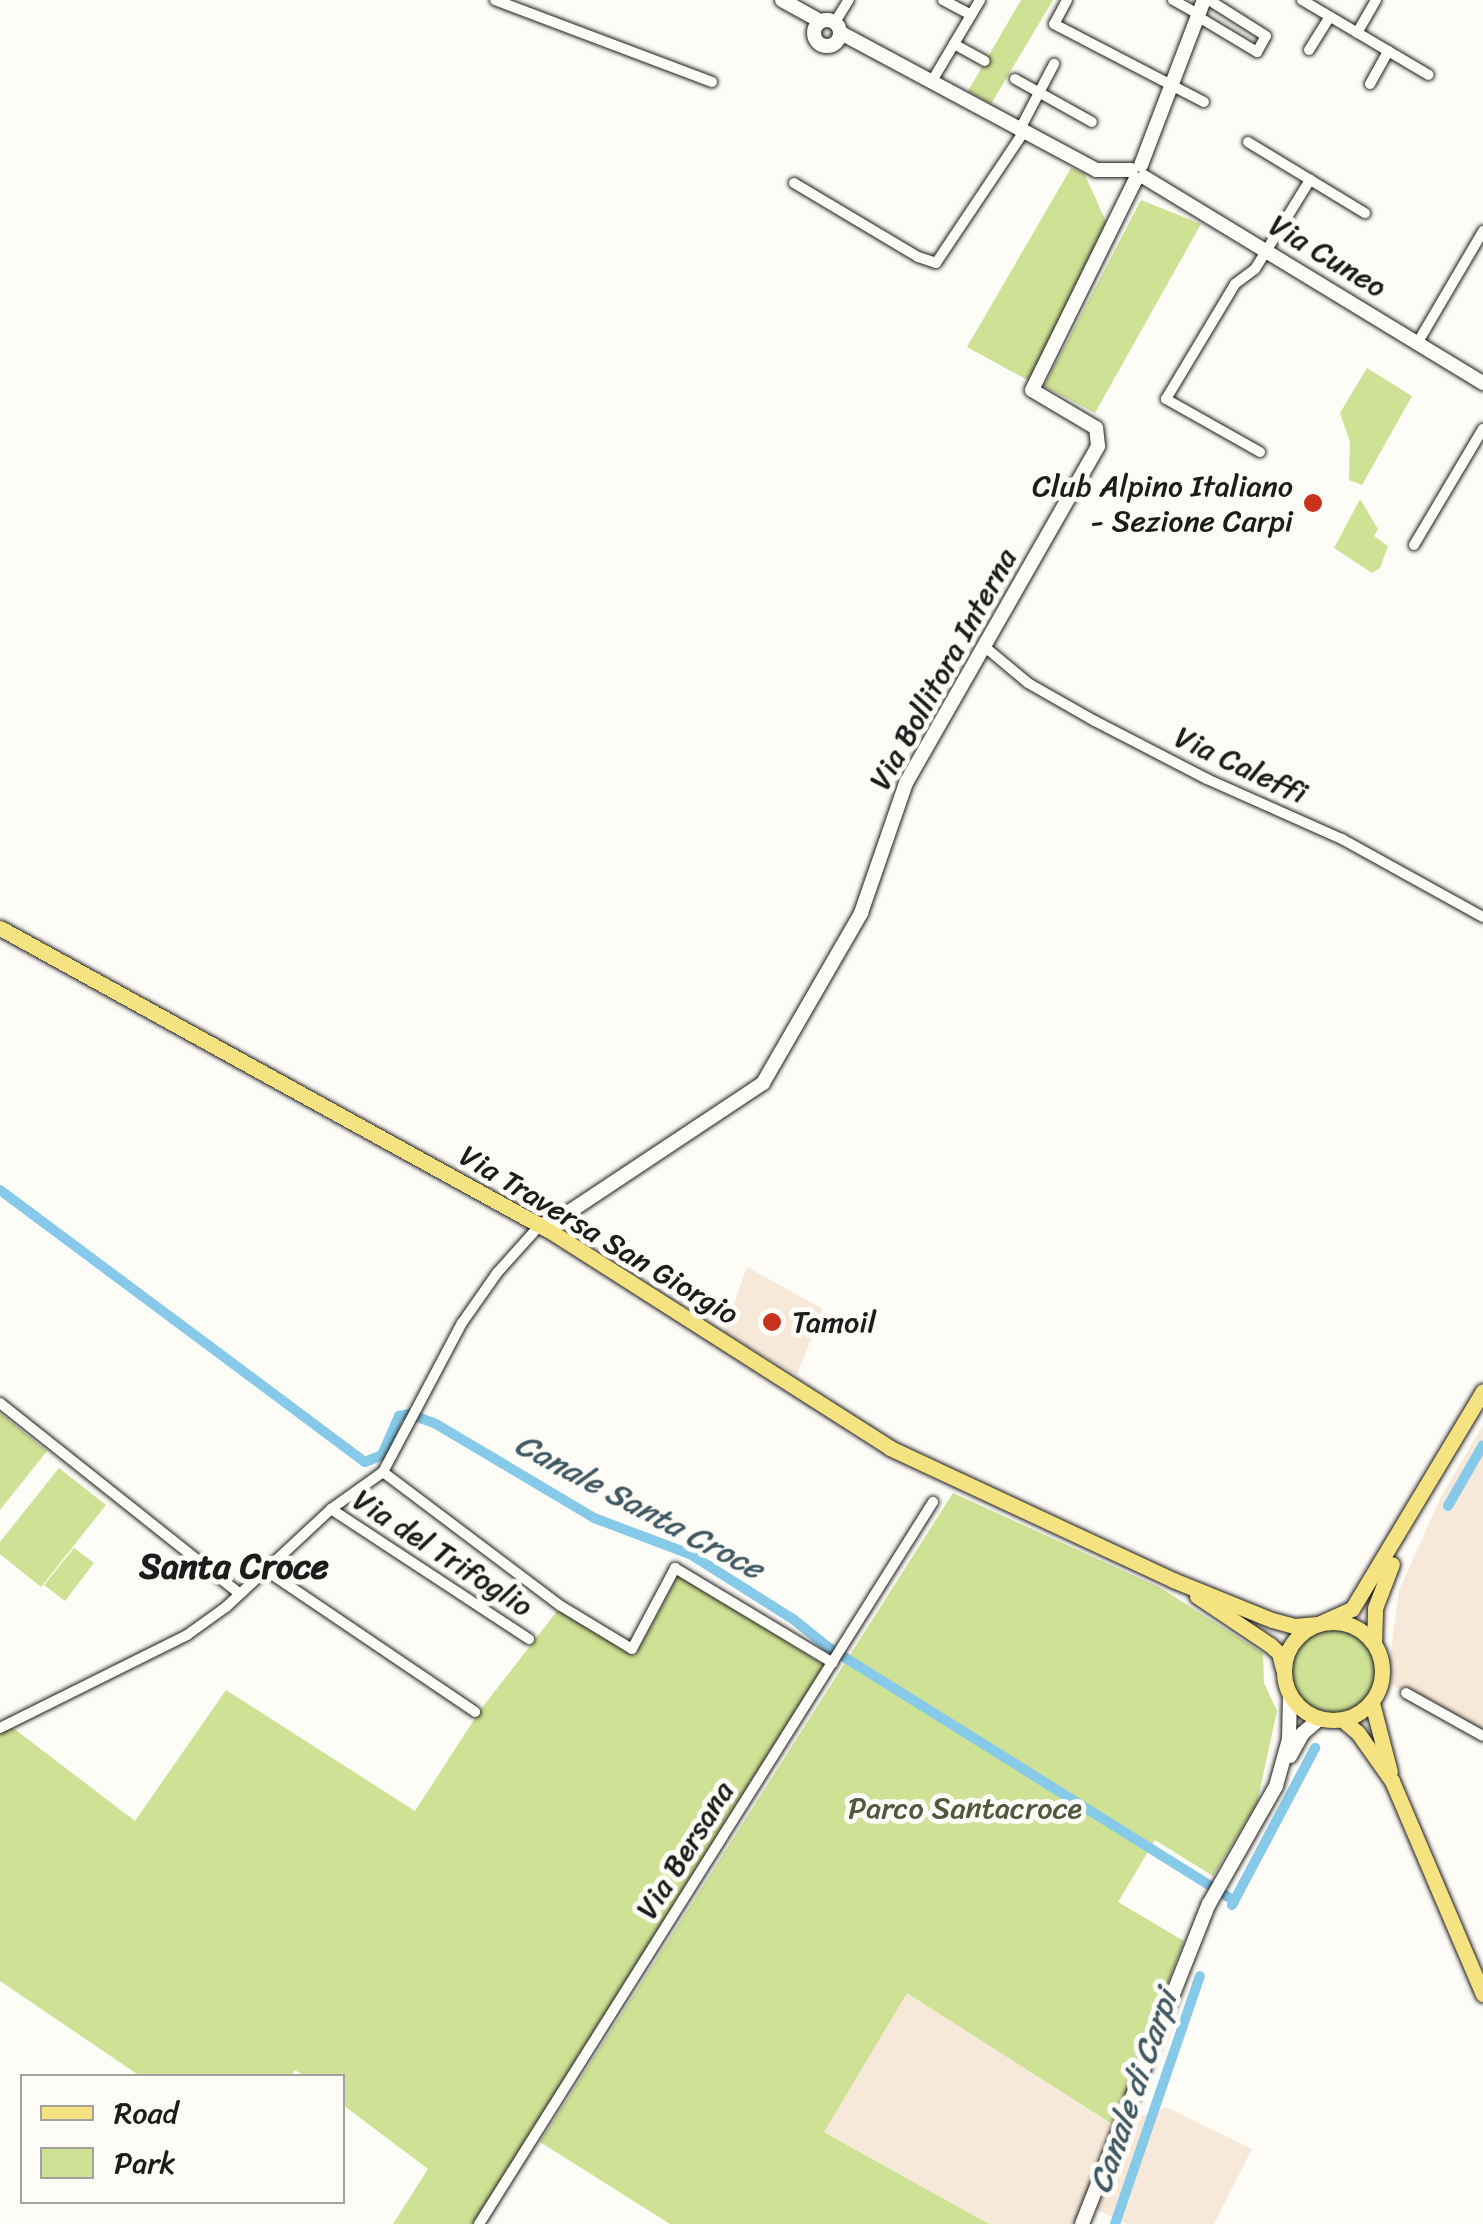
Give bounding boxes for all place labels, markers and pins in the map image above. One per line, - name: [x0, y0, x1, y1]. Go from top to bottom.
- place label: Club Alpino Italiano - Sezione Carpi: [1031, 468, 1293, 538]
- marker: Club Alpino Italiano - Sezione Carpi: [1302, 492, 1324, 514]
- place label: Tamoil: [792, 1304, 876, 1340]
- marker: Tamoil: [761, 1311, 783, 1333]

